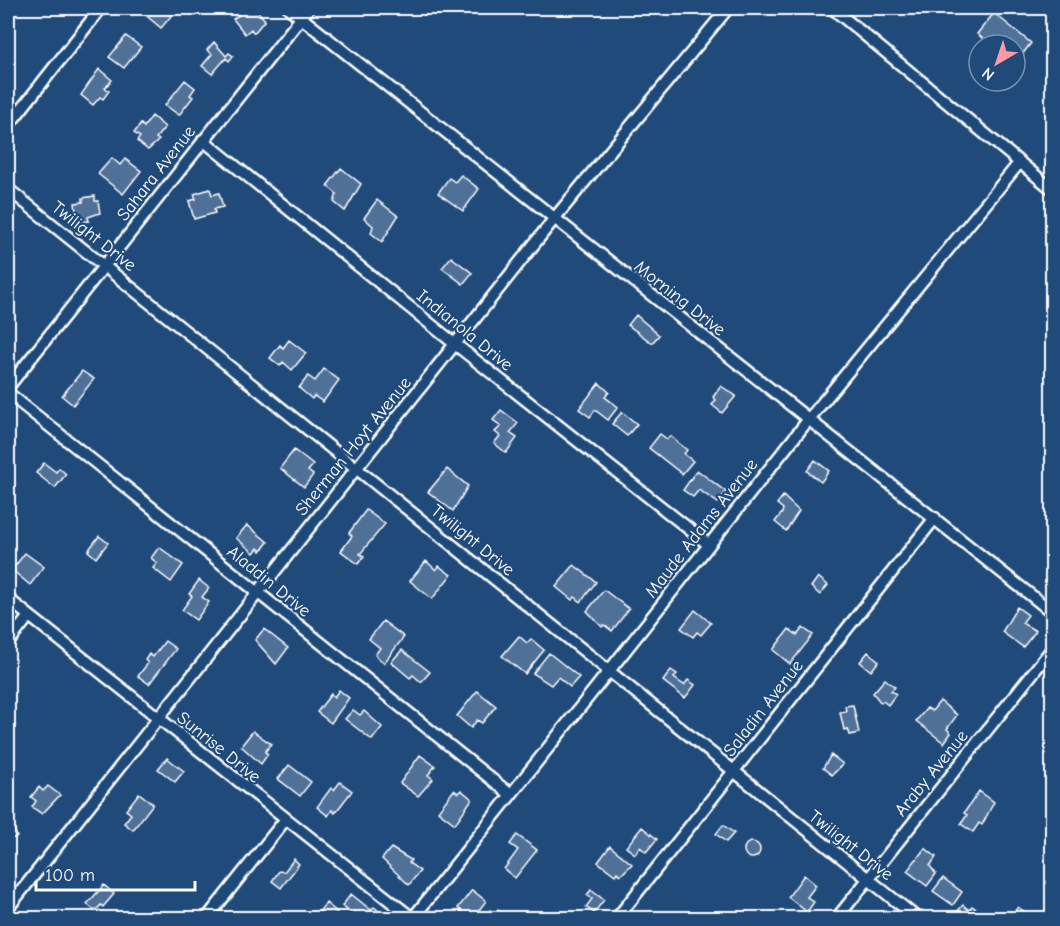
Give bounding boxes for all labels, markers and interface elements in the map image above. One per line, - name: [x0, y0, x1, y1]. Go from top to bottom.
- north arrow: [967, 33, 1027, 93]
- text: N: [978, 64, 998, 84]
- street label: Sahara Avenue: [113, 122, 200, 225]
- street label: Twilight Drive: [47, 197, 140, 276]
- street label: Morning Drive: [630, 256, 730, 341]
- street label: Indianola Drive: [412, 285, 517, 375]
- street label: Sherman Hoyt Avenue: [291, 373, 416, 520]
- street label: Maude Adams Avenue: [641, 455, 762, 602]
- street label: Twilight Drive: [427, 500, 519, 580]
- street label: Aladdin Drive: [223, 541, 315, 622]
- street label: Saladin Avenue: [719, 656, 808, 761]
- street label: Sunrise Drive: [173, 707, 265, 787]
- street label: Araby Avenue: [890, 726, 973, 821]
- street label: Twilight Drive: [804, 806, 897, 885]
- scale bar: [36, 854, 195, 892]
- text: 100 m: [45, 865, 95, 886]

